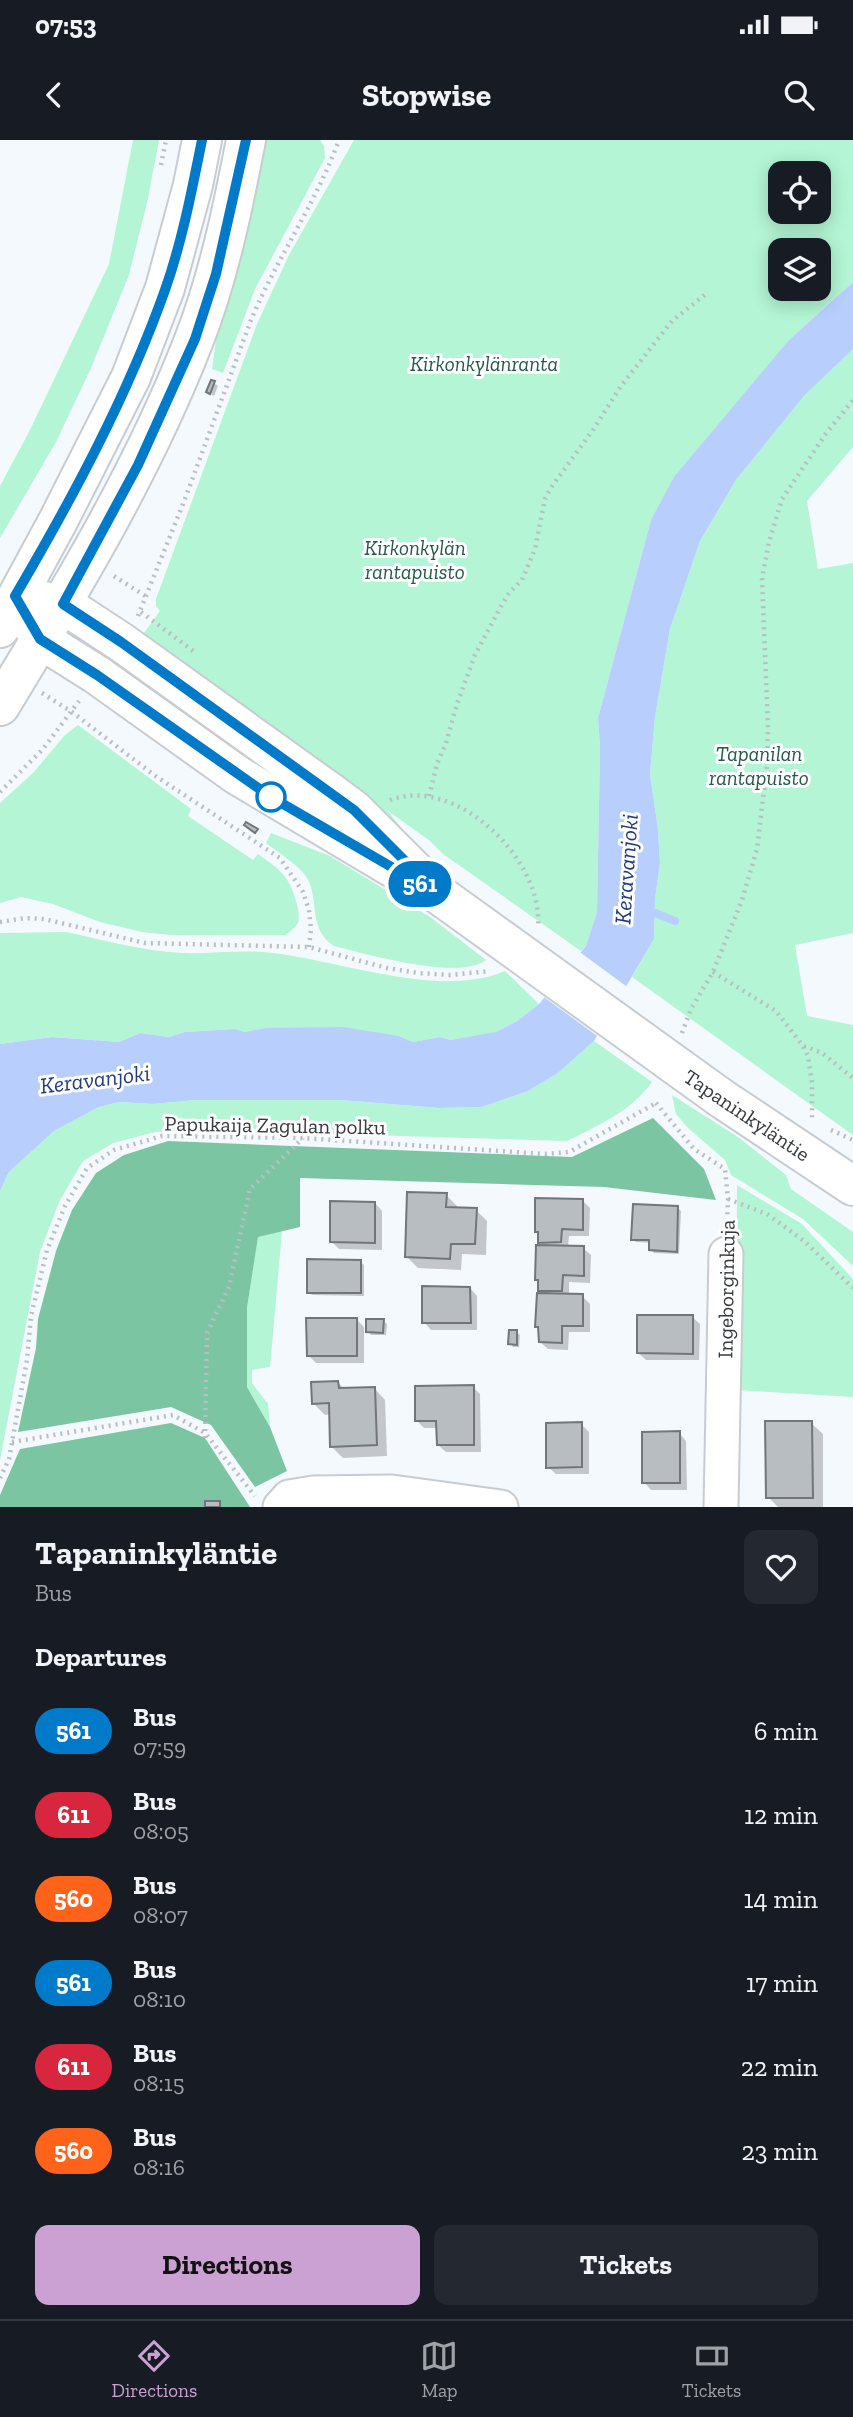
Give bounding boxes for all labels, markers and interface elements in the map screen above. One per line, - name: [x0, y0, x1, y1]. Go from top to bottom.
- text: 07:53: [35, 9, 97, 41]
- icon: back: [35, 76, 73, 114]
- text: Stopwise: [362, 76, 491, 114]
- icon: search: [780, 76, 818, 114]
- map controls: [768, 161, 831, 301]
- button: locate: [768, 161, 831, 224]
- button: layers: [768, 238, 831, 301]
- park label: Kirkonkylänranta: [410, 351, 558, 376]
- park label: Kirkonkylän rantapuisto: [364, 535, 466, 584]
- park label: Tapanilan rantapuisto: [708, 741, 809, 790]
- unlabelled marker: [256, 782, 286, 812]
- water label: Keravanjoki: [608, 813, 644, 925]
- line badge: 561: [380, 861, 460, 907]
- text: 561: [402, 869, 438, 898]
- water label: Keravanjoki: [38, 1058, 152, 1100]
- street label: Tapaninkyläntie: [679, 1064, 815, 1167]
- street label: Papukaija Zagulan polku: [164, 1111, 386, 1140]
- street label: Ingeborginkuja: [712, 1220, 741, 1358]
- button: heart: [744, 1530, 818, 1604]
- text: Tapaninkyläntie: [35, 1533, 277, 1572]
- text: Bus: [35, 1579, 72, 1607]
- text: Departures: [35, 1641, 167, 1673]
- text: Bus: [133, 1701, 176, 1733]
- text: 6 min: [754, 1715, 818, 1747]
- text: 561: [56, 1716, 91, 1745]
- text: 07:59: [133, 1733, 186, 1761]
- text: Bus: [133, 1785, 176, 1817]
- text: 12 min: [744, 1799, 818, 1831]
- text: 611: [57, 1800, 90, 1829]
- text: 08:05: [133, 1817, 189, 1845]
- text: Bus: [133, 1869, 176, 1901]
- text: 14 min: [743, 1883, 818, 1915]
- text: 560: [54, 1884, 93, 1913]
- text: 08:07: [133, 1901, 188, 1929]
- text: Bus: [133, 1953, 176, 1985]
- text: 17 min: [746, 1967, 818, 1999]
- text: 561: [56, 1968, 91, 1997]
- text: 08:10: [133, 1985, 186, 2013]
- text: Bus: [133, 2037, 176, 2069]
- text: 22 min: [741, 2051, 818, 2083]
- text: 611: [57, 2052, 90, 2081]
- text: 08:15: [133, 2069, 184, 2097]
- text: Bus: [133, 2121, 176, 2153]
- text: 23 min: [741, 2135, 818, 2167]
- text: 560: [54, 2136, 93, 2165]
- text: 08:16: [133, 2153, 185, 2181]
- button: Directions: [35, 2225, 420, 2305]
- button: Tickets: [434, 2225, 818, 2305]
- tab: Directions: [112, 2337, 197, 2402]
- tab: Map: [420, 2337, 458, 2402]
- tab: Tickets: [682, 2337, 741, 2402]

